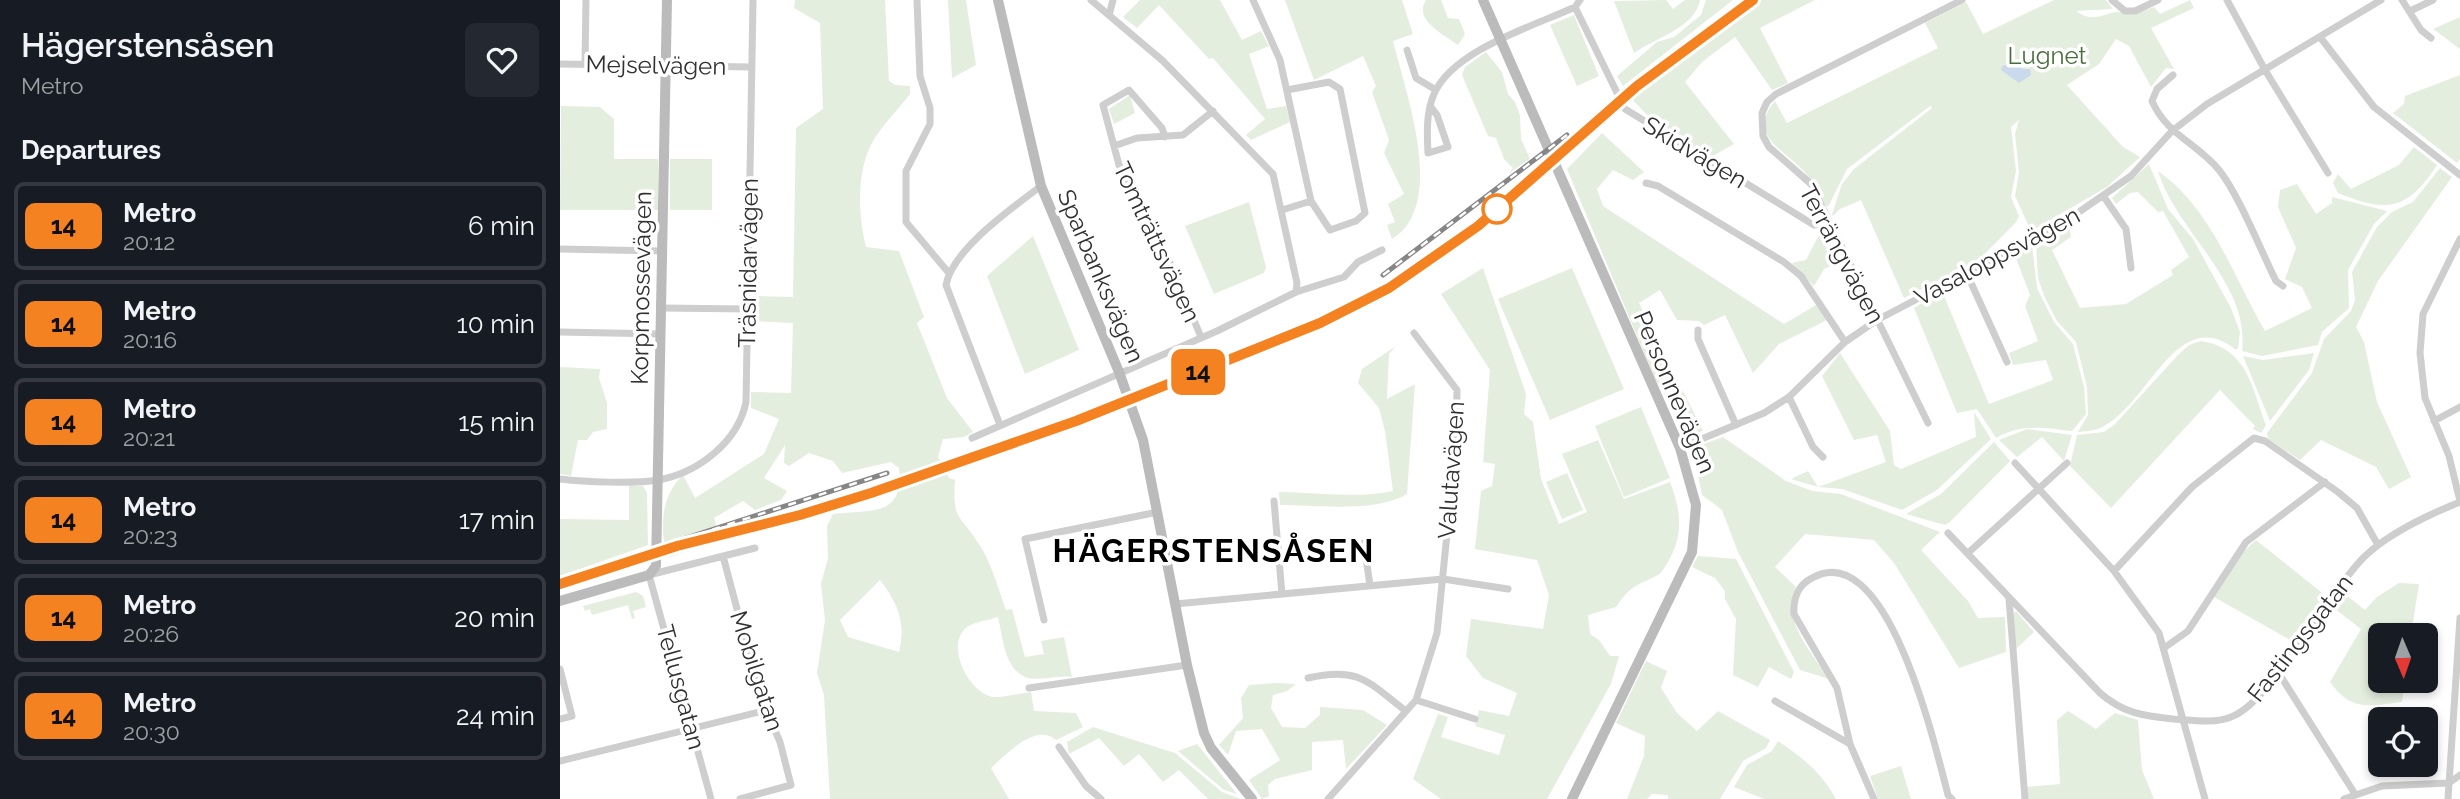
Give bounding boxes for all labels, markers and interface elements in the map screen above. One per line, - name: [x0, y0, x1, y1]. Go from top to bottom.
- button: heart: [465, 23, 539, 97]
- text: Hägerstensåsen: [21, 26, 274, 65]
- park label: Lugnet: [2007, 41, 2087, 70]
- street label: Mejselvägen: [585, 49, 727, 81]
- text: Metro: [21, 72, 83, 99]
- street label: Skidvägen: [1638, 110, 1752, 194]
- text: Departures: [21, 135, 161, 165]
- street label: Tomträttsvägen: [1107, 157, 1207, 327]
- street label: Träsnidarvägen: [732, 178, 764, 348]
- street label: Terrängvägen: [1793, 180, 1891, 328]
- street label: Sparbanksvägen: [1051, 185, 1151, 367]
- street label: Korpmossevägen: [625, 191, 657, 385]
- unlabelled marker: [1482, 194, 1512, 224]
- text: Metro: [123, 198, 196, 228]
- street label: Vasaloppsvägen: [1909, 200, 2085, 312]
- text: 14: [51, 211, 76, 240]
- text: 6 min: [468, 211, 535, 241]
- text: 20:12: [123, 228, 175, 255]
- text: Metro: [123, 296, 196, 326]
- street label: Personnevägen: [1628, 307, 1722, 477]
- text: 14: [51, 309, 76, 338]
- text: 10 min: [457, 309, 535, 339]
- text: 20:16: [123, 326, 177, 353]
- line badge: 14: [1166, 349, 1230, 395]
- text: 14: [1185, 357, 1211, 386]
- text: Metro: [123, 394, 196, 424]
- street label: Valutavägen: [1432, 400, 1470, 540]
- text: 14: [51, 407, 76, 436]
- text: 15 min: [458, 407, 535, 437]
- text: 20:21: [123, 424, 175, 451]
- text: Metro: [123, 492, 196, 522]
- text: 14: [51, 505, 76, 534]
- text: 17 min: [459, 505, 535, 535]
- text: 20:23: [123, 522, 178, 549]
- district label: HÄGERSTENSÅSEN: [1053, 532, 1375, 569]
- street label: Fastingsgatan: [2241, 568, 2359, 708]
- text: Metro: [123, 590, 196, 620]
- text: 14: [51, 603, 76, 632]
- text: 20 min: [454, 603, 535, 633]
- street label: Mobilgatan: [724, 607, 790, 735]
- text: 20:26: [123, 620, 179, 647]
- street label: Tellusgatan: [650, 621, 712, 753]
- north arrow: [2368, 623, 2438, 693]
- map controls: [2368, 623, 2438, 777]
- text: Metro: [123, 688, 196, 718]
- text: 14: [51, 701, 76, 730]
- text: 24 min: [456, 701, 535, 731]
- button: locate: [2368, 707, 2438, 777]
- text: 20:30: [123, 718, 180, 745]

